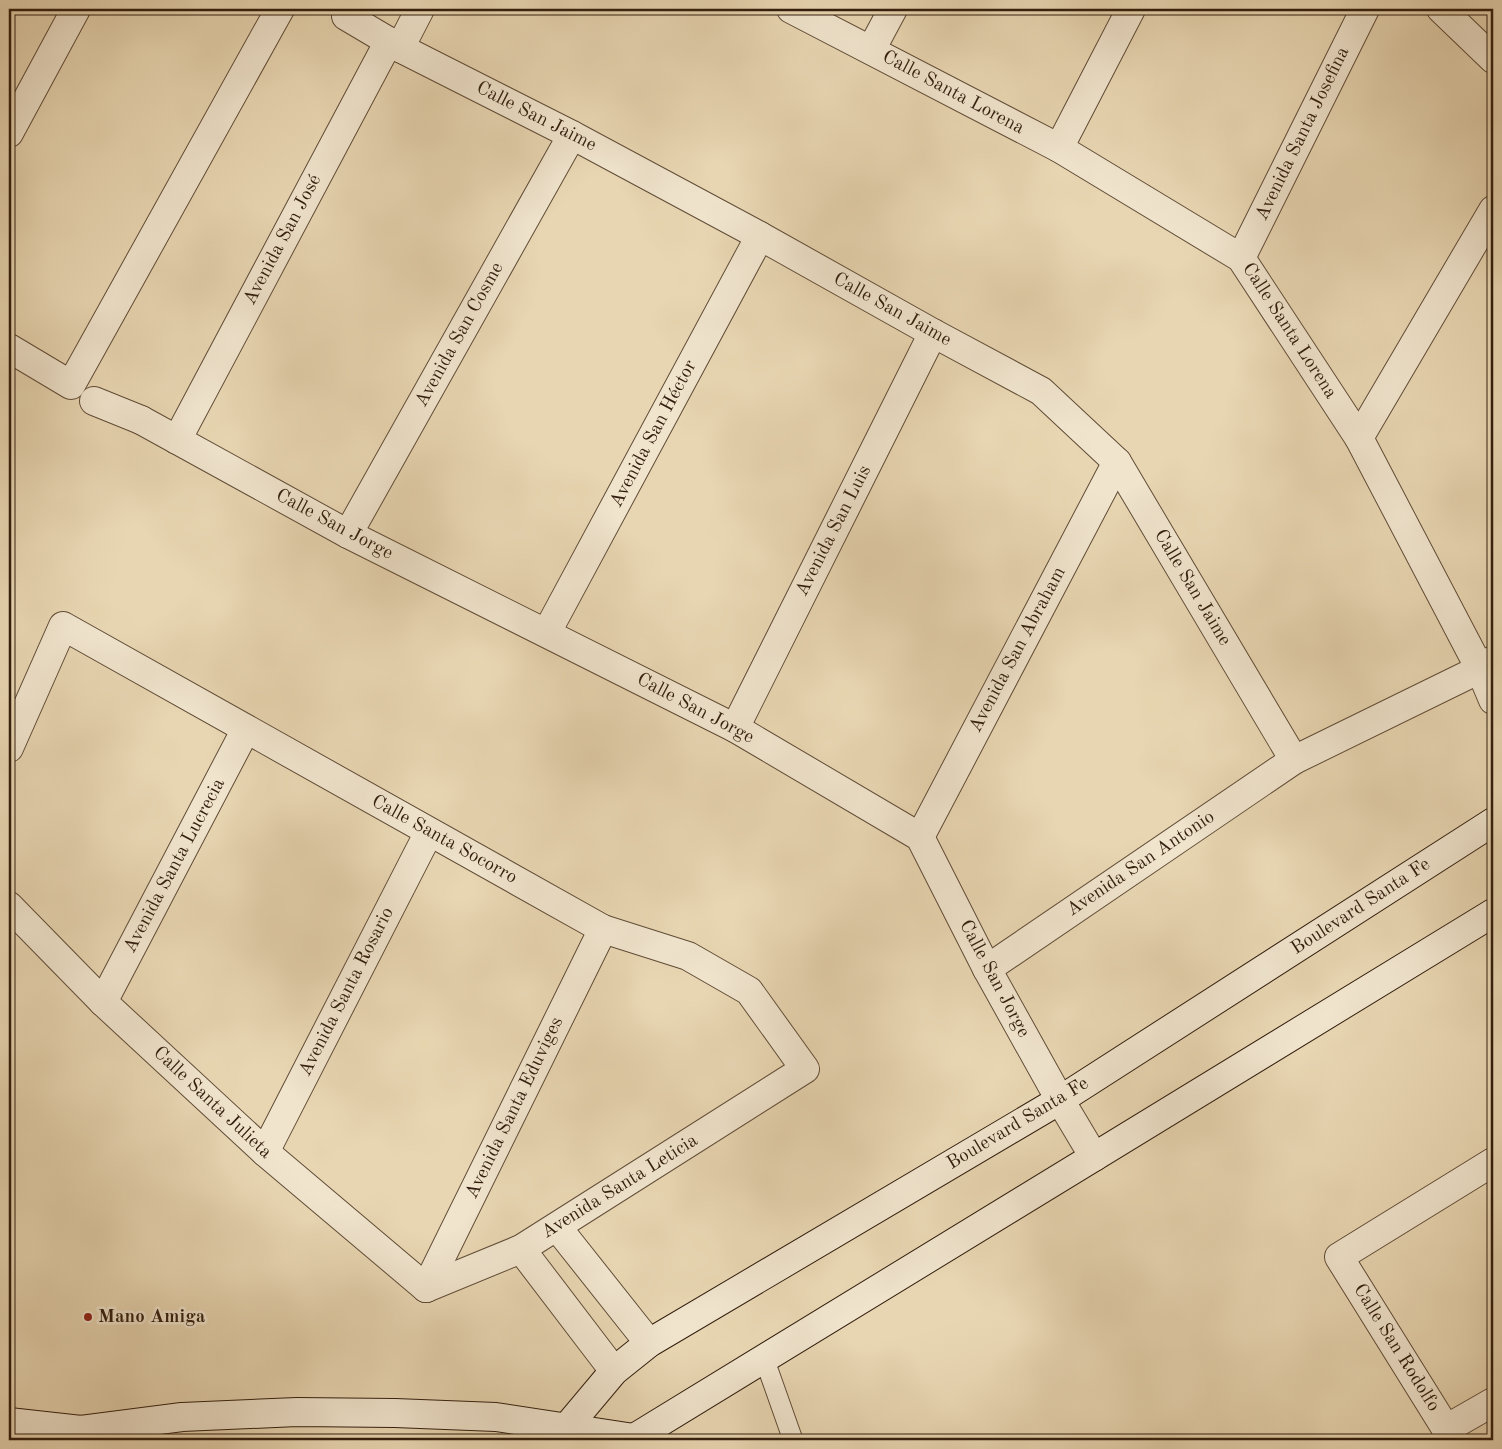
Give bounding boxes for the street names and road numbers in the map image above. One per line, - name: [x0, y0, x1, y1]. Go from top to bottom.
- street label: Avenida Santa Josefina: [1253, 44, 1354, 224]
- street label: Calle Santa Lorena: [879, 48, 1028, 139]
- street label: Calle San Jaime: [473, 79, 599, 155]
- street label: Avenida San José: [241, 172, 325, 308]
- street label: Avenida San Cosme: [412, 259, 508, 411]
- street label: Calle Santa Lorena: [1238, 260, 1340, 403]
- street label: Calle San Jaime: [830, 270, 954, 350]
- street label: Avenida San Héctor: [607, 357, 701, 511]
- street label: Avenida San Luis: [793, 462, 875, 600]
- street label: Calle San Jorge: [272, 486, 396, 564]
- street label: Calle San Jaime: [1150, 527, 1234, 649]
- street label: Avenida San Abraham: [966, 564, 1070, 736]
- street label: Calle San Jorge: [633, 670, 757, 748]
- street label: Avenida Santa Lucrecia: [121, 775, 229, 956]
- street label: Calle Santa Socorro: [368, 792, 520, 888]
- street label: Avenida San Antonio: [1064, 808, 1218, 920]
- street label: Boulevard Santa Fe: [1288, 855, 1434, 959]
- street label: Avenida Santa Rosario: [296, 904, 398, 1080]
- street label: Calle San Jorge: [955, 917, 1033, 1041]
- street label: Avenida Santa Eduviges: [463, 1014, 567, 1202]
- street label: Calle Santa Julieta: [149, 1043, 275, 1163]
- street label: Boulevard Santa Fe: [944, 1074, 1092, 1174]
- street label: Avenida Santa Leticia: [539, 1131, 702, 1243]
- street label: Calle San Rodolfo: [1349, 1281, 1443, 1415]

